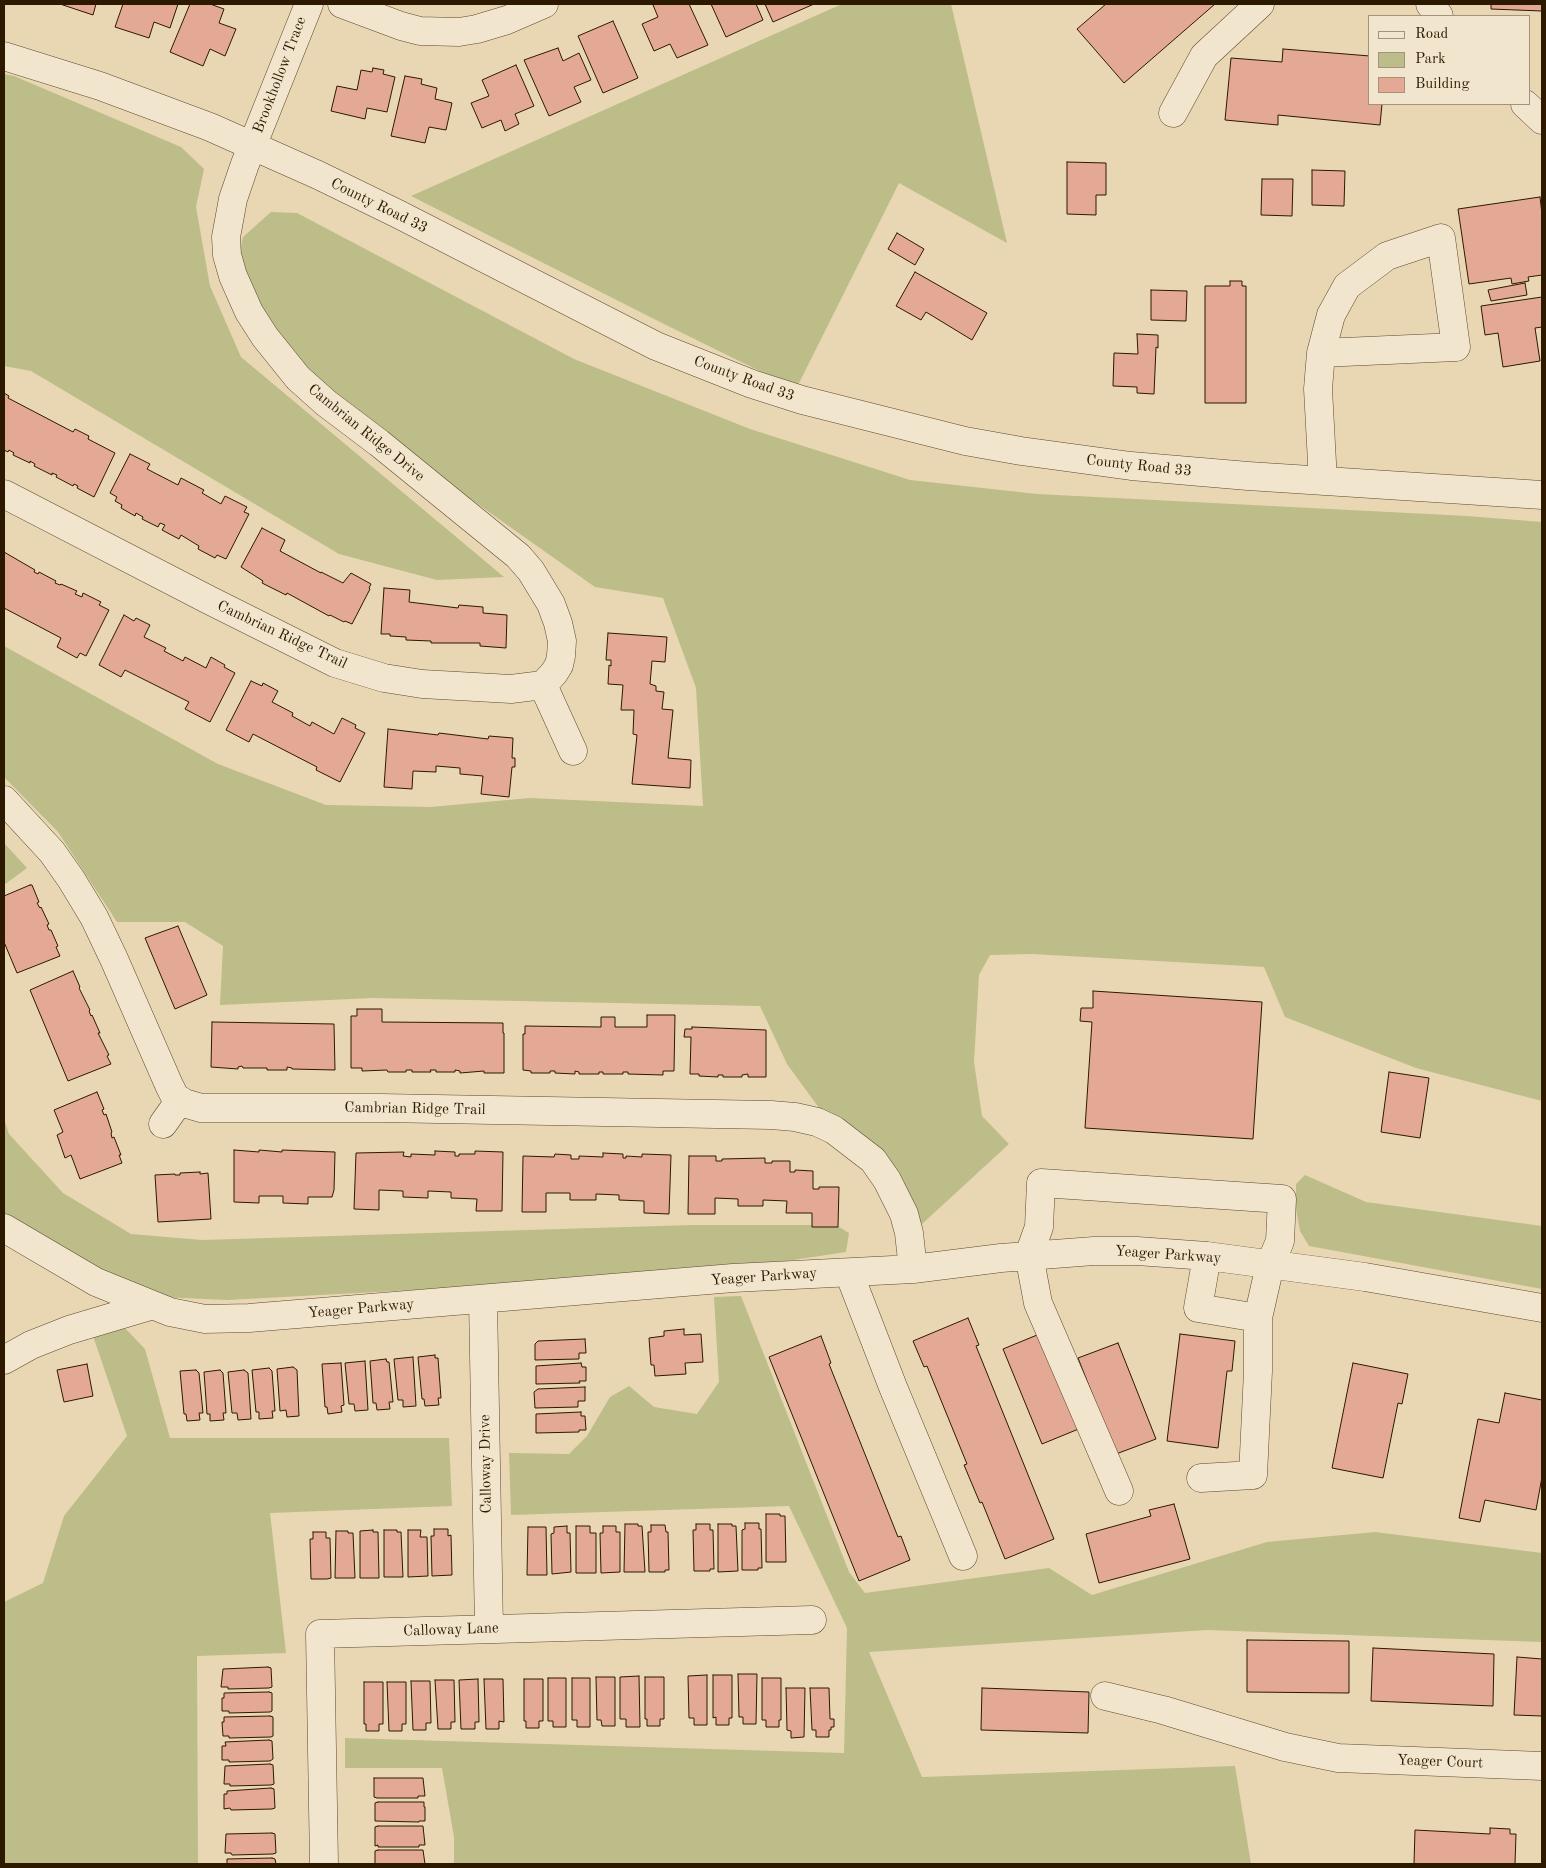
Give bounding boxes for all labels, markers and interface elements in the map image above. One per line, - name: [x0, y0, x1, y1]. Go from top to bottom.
- street label: Brookhollow Trace: [249, 14, 311, 136]
- legend: [1368, 15, 1531, 105]
- text: Road: [1415, 27, 1448, 42]
- text: Park: [1415, 52, 1446, 67]
- text: Building: [1415, 77, 1470, 92]
- street label: County Road 33: [327, 175, 431, 237]
- street label: County Road 33: [691, 352, 797, 406]
- street label: Cambrian Ridge Drive: [304, 380, 428, 486]
- street label: County Road 33: [1085, 452, 1193, 480]
- street label: Cambrian Ridge Trail: [214, 597, 350, 673]
- street label: Cambrian Ridge Trail: [344, 1099, 486, 1119]
- street label: Yeager Parkway: [1114, 1242, 1222, 1268]
- street label: Yeager Parkway: [710, 1264, 818, 1290]
- street label: Yeager Parkway: [307, 1295, 415, 1323]
- street label: Calloway Drive: [476, 1414, 496, 1514]
- street label: Calloway Lane: [403, 1619, 499, 1641]
- street label: Yeager Court: [1397, 1751, 1483, 1773]

